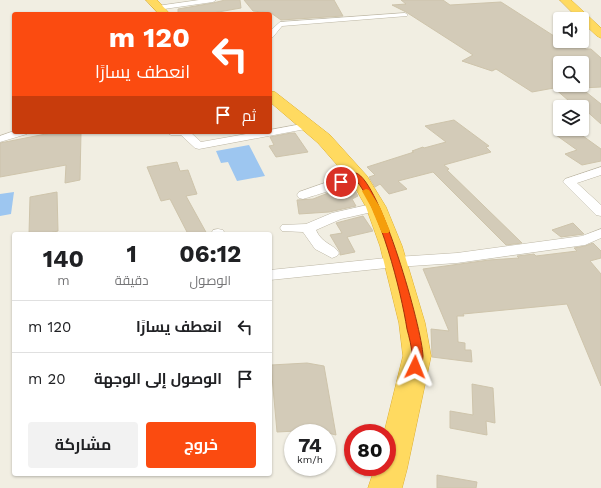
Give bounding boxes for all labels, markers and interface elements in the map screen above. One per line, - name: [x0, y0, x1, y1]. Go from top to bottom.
- map controls: [553, 12, 589, 136]
- button: sound: [553, 12, 589, 48]
- text: 120 m: [109, 21, 190, 54]
- icon: left: [204, 28, 256, 80]
- button: search: [553, 56, 589, 92]
- text: انعطف يسارًا: [95, 61, 190, 82]
- button: layers: [553, 100, 589, 136]
- icon: arrive: [212, 104, 234, 126]
- text: ثم: [242, 107, 256, 125]
- pin: [324, 165, 358, 199]
- icon: arrive: [330, 171, 352, 193]
- text: 1: [126, 240, 137, 268]
- text: 06:12: [179, 240, 241, 268]
- text: 140: [43, 245, 84, 273]
- text: m: [57, 273, 70, 288]
- text: دقيقة: [115, 273, 149, 288]
- text: الوصول: [190, 273, 231, 288]
- icon: left: [234, 316, 256, 338]
- text: 120 m: [28, 318, 71, 336]
- text: انعطف يسارًا: [136, 318, 222, 336]
- position arrow: [394, 346, 436, 388]
- icon: arrive: [234, 368, 256, 390]
- text: 20 m: [28, 370, 66, 388]
- text: الوصول إلى الوجهة: [94, 370, 222, 388]
- button: مشاركة: [28, 422, 138, 468]
- button: خروج: [146, 422, 256, 468]
- speed limit sign: 80: [344, 424, 396, 476]
- text: 74: [298, 433, 322, 457]
- text: km/h: [297, 454, 323, 465]

